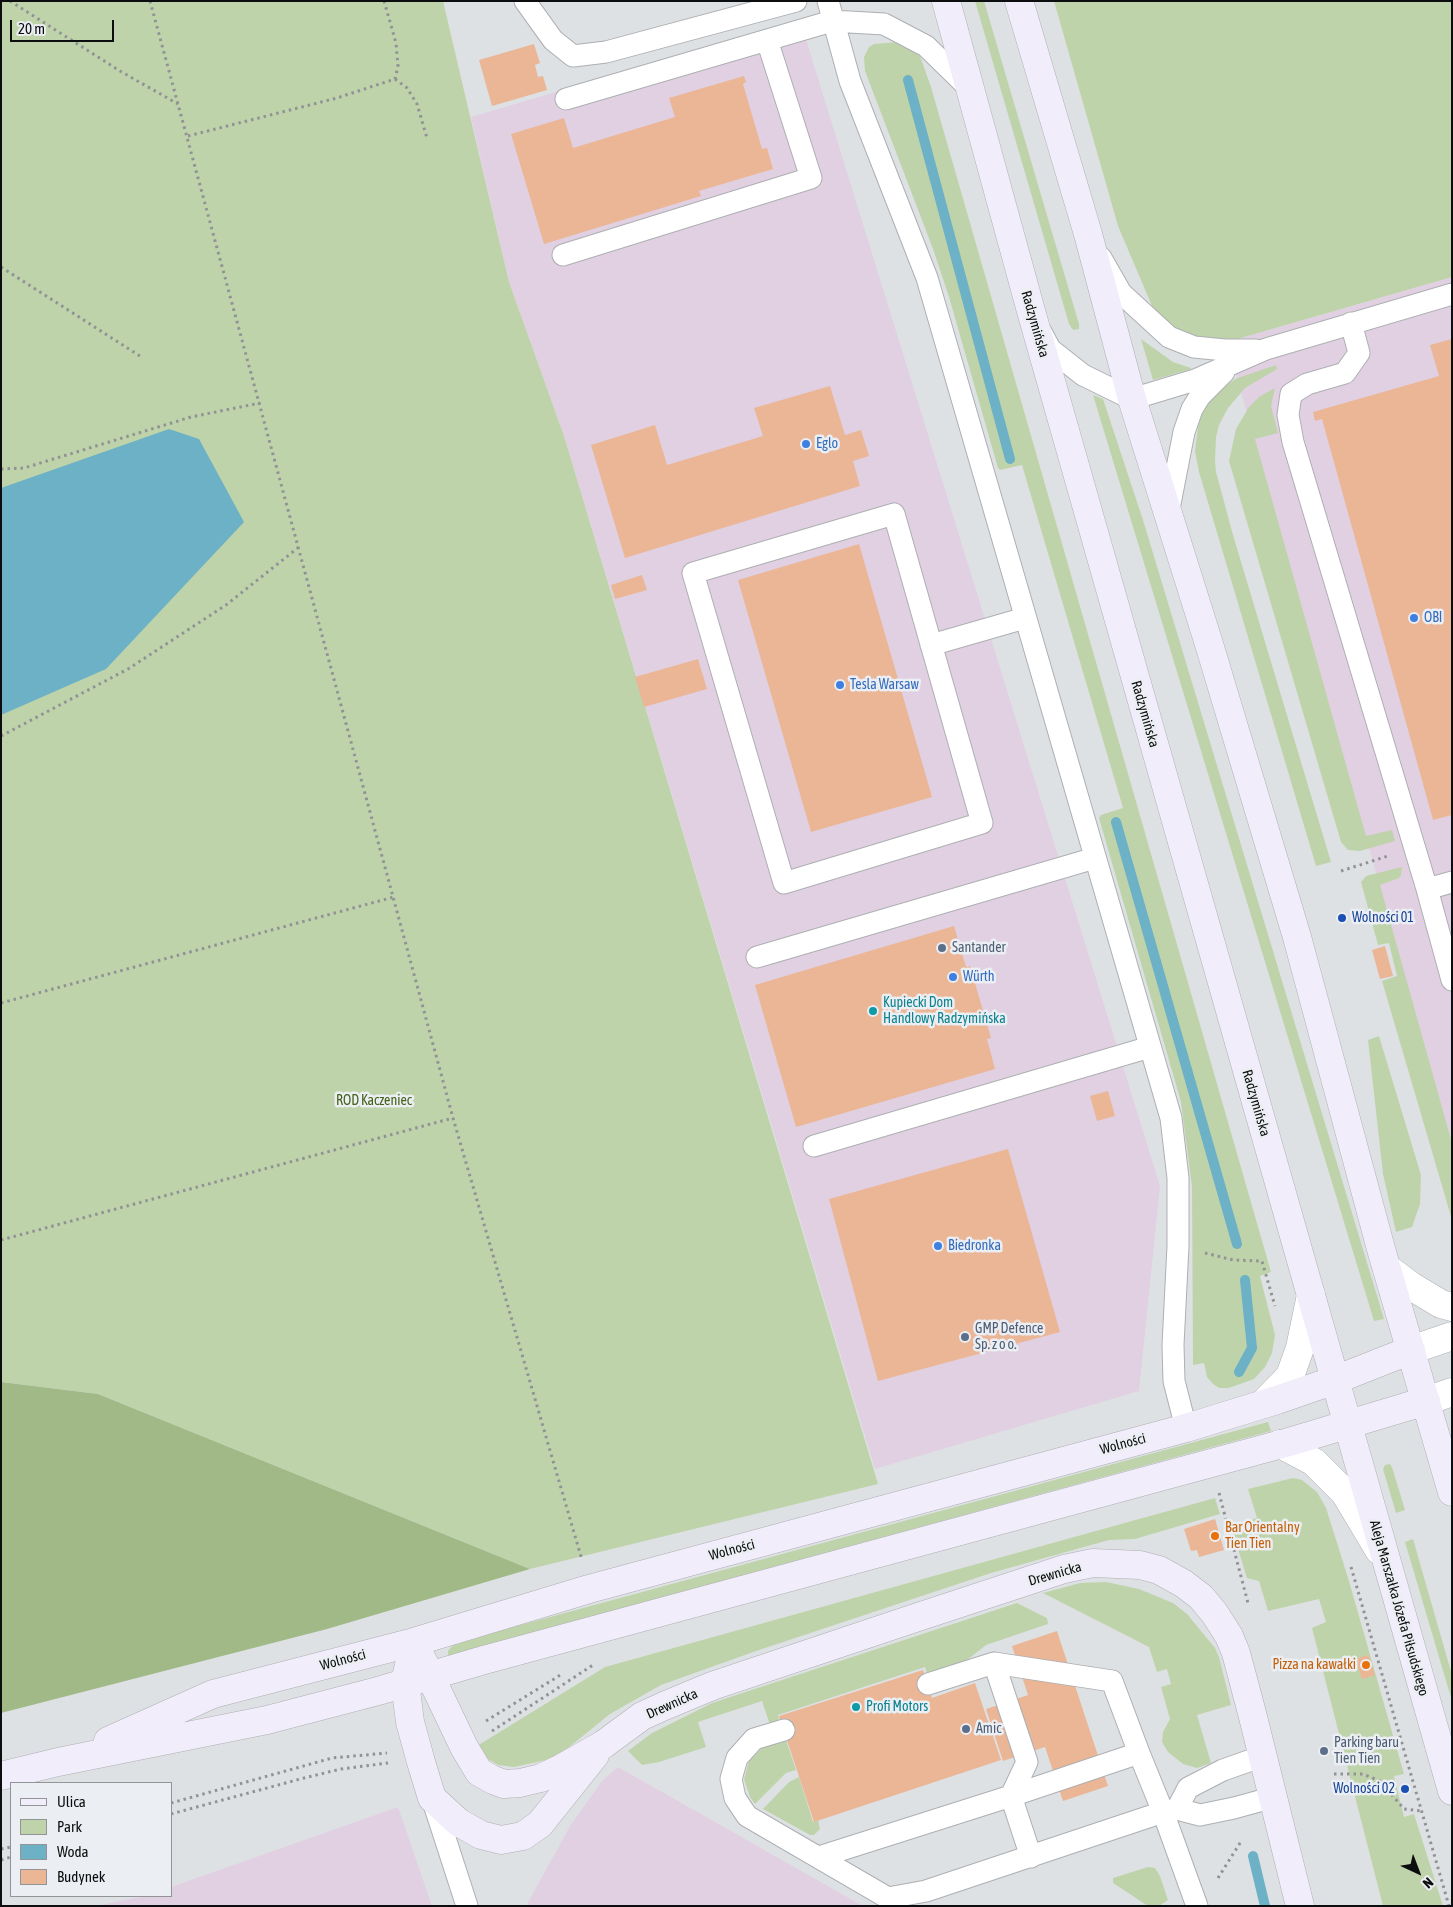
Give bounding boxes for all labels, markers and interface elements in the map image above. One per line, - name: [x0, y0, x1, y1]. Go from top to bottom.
- scale bar: [12, 10, 116, 42]
- text: 20 m: [18, 20, 45, 37]
- street label: Radzymińska: [1017, 289, 1053, 359]
- place label: Eglo: [816, 436, 838, 452]
- marker: Eglo: [800, 438, 812, 450]
- place label: OBI: [1424, 610, 1442, 626]
- marker: OBI: [1408, 612, 1420, 624]
- place label: Tesla Warsaw: [850, 677, 919, 693]
- marker: Tesla Warsaw: [834, 679, 846, 691]
- street label: Radzymińska: [1127, 679, 1163, 749]
- place label: Wolności 01: [1352, 910, 1414, 926]
- marker: Wolności 01: [1336, 912, 1348, 924]
- place label: Santander: [952, 940, 1006, 956]
- marker: Santander: [936, 942, 948, 954]
- place label: Würth: [963, 969, 995, 985]
- marker: Würth: [947, 971, 959, 983]
- place label: Kupiecki Dom Handlowy Radzymińska: [883, 995, 1006, 1028]
- marker: Kupiecki Dom Handlowy Radzymińska: [867, 1005, 879, 1017]
- street label: Radzymińska: [1238, 1068, 1274, 1138]
- park label: ROD Kaczeniec: [336, 1093, 412, 1109]
- place label: Biedronka: [948, 1238, 1001, 1254]
- marker: Biedronka: [932, 1240, 944, 1252]
- place label: GMP Defence Sp. z o o.: [975, 1321, 1043, 1354]
- marker: GMP Defence Sp. z o o.: [959, 1331, 971, 1343]
- street label: Wolności: [1098, 1430, 1148, 1458]
- street label: Aleja Marszałka Józefa Piłsudskiego: [1366, 1518, 1432, 1698]
- place label: Bar Orientalny Tien Tien: [1225, 1520, 1300, 1552]
- marker: Bar Orientalny Tien Tien: [1209, 1530, 1221, 1542]
- street label: Wolności: [707, 1536, 757, 1564]
- street label: Drewnicka: [1027, 1558, 1083, 1590]
- street label: Wolności: [318, 1646, 368, 1674]
- place label: Pizza na kawałki: [1272, 1657, 1356, 1673]
- marker: Pizza na kawałki: [1360, 1659, 1372, 1671]
- street label: Drewnicka: [644, 1685, 700, 1723]
- place label: Profi Motors: [866, 1699, 928, 1715]
- marker: Profi Motors: [850, 1701, 862, 1713]
- place label: Amic: [976, 1721, 1001, 1737]
- marker: Amic: [960, 1723, 972, 1735]
- place label: Parking baru Tien Tien: [1334, 1735, 1399, 1768]
- marker: Parking baru Tien Tien: [1318, 1745, 1330, 1757]
- place label: Wolności 02: [1333, 1781, 1395, 1797]
- legend: [10, 1782, 172, 1897]
- marker: Wolności 02: [1399, 1783, 1411, 1795]
- text: Ulica: [57, 1793, 86, 1810]
- text: Park: [57, 1818, 82, 1835]
- text: Woda: [57, 1843, 89, 1860]
- north arrow: [1393, 1847, 1443, 1897]
- text: Budynek: [57, 1868, 105, 1885]
- text: N: [1420, 1874, 1437, 1892]

